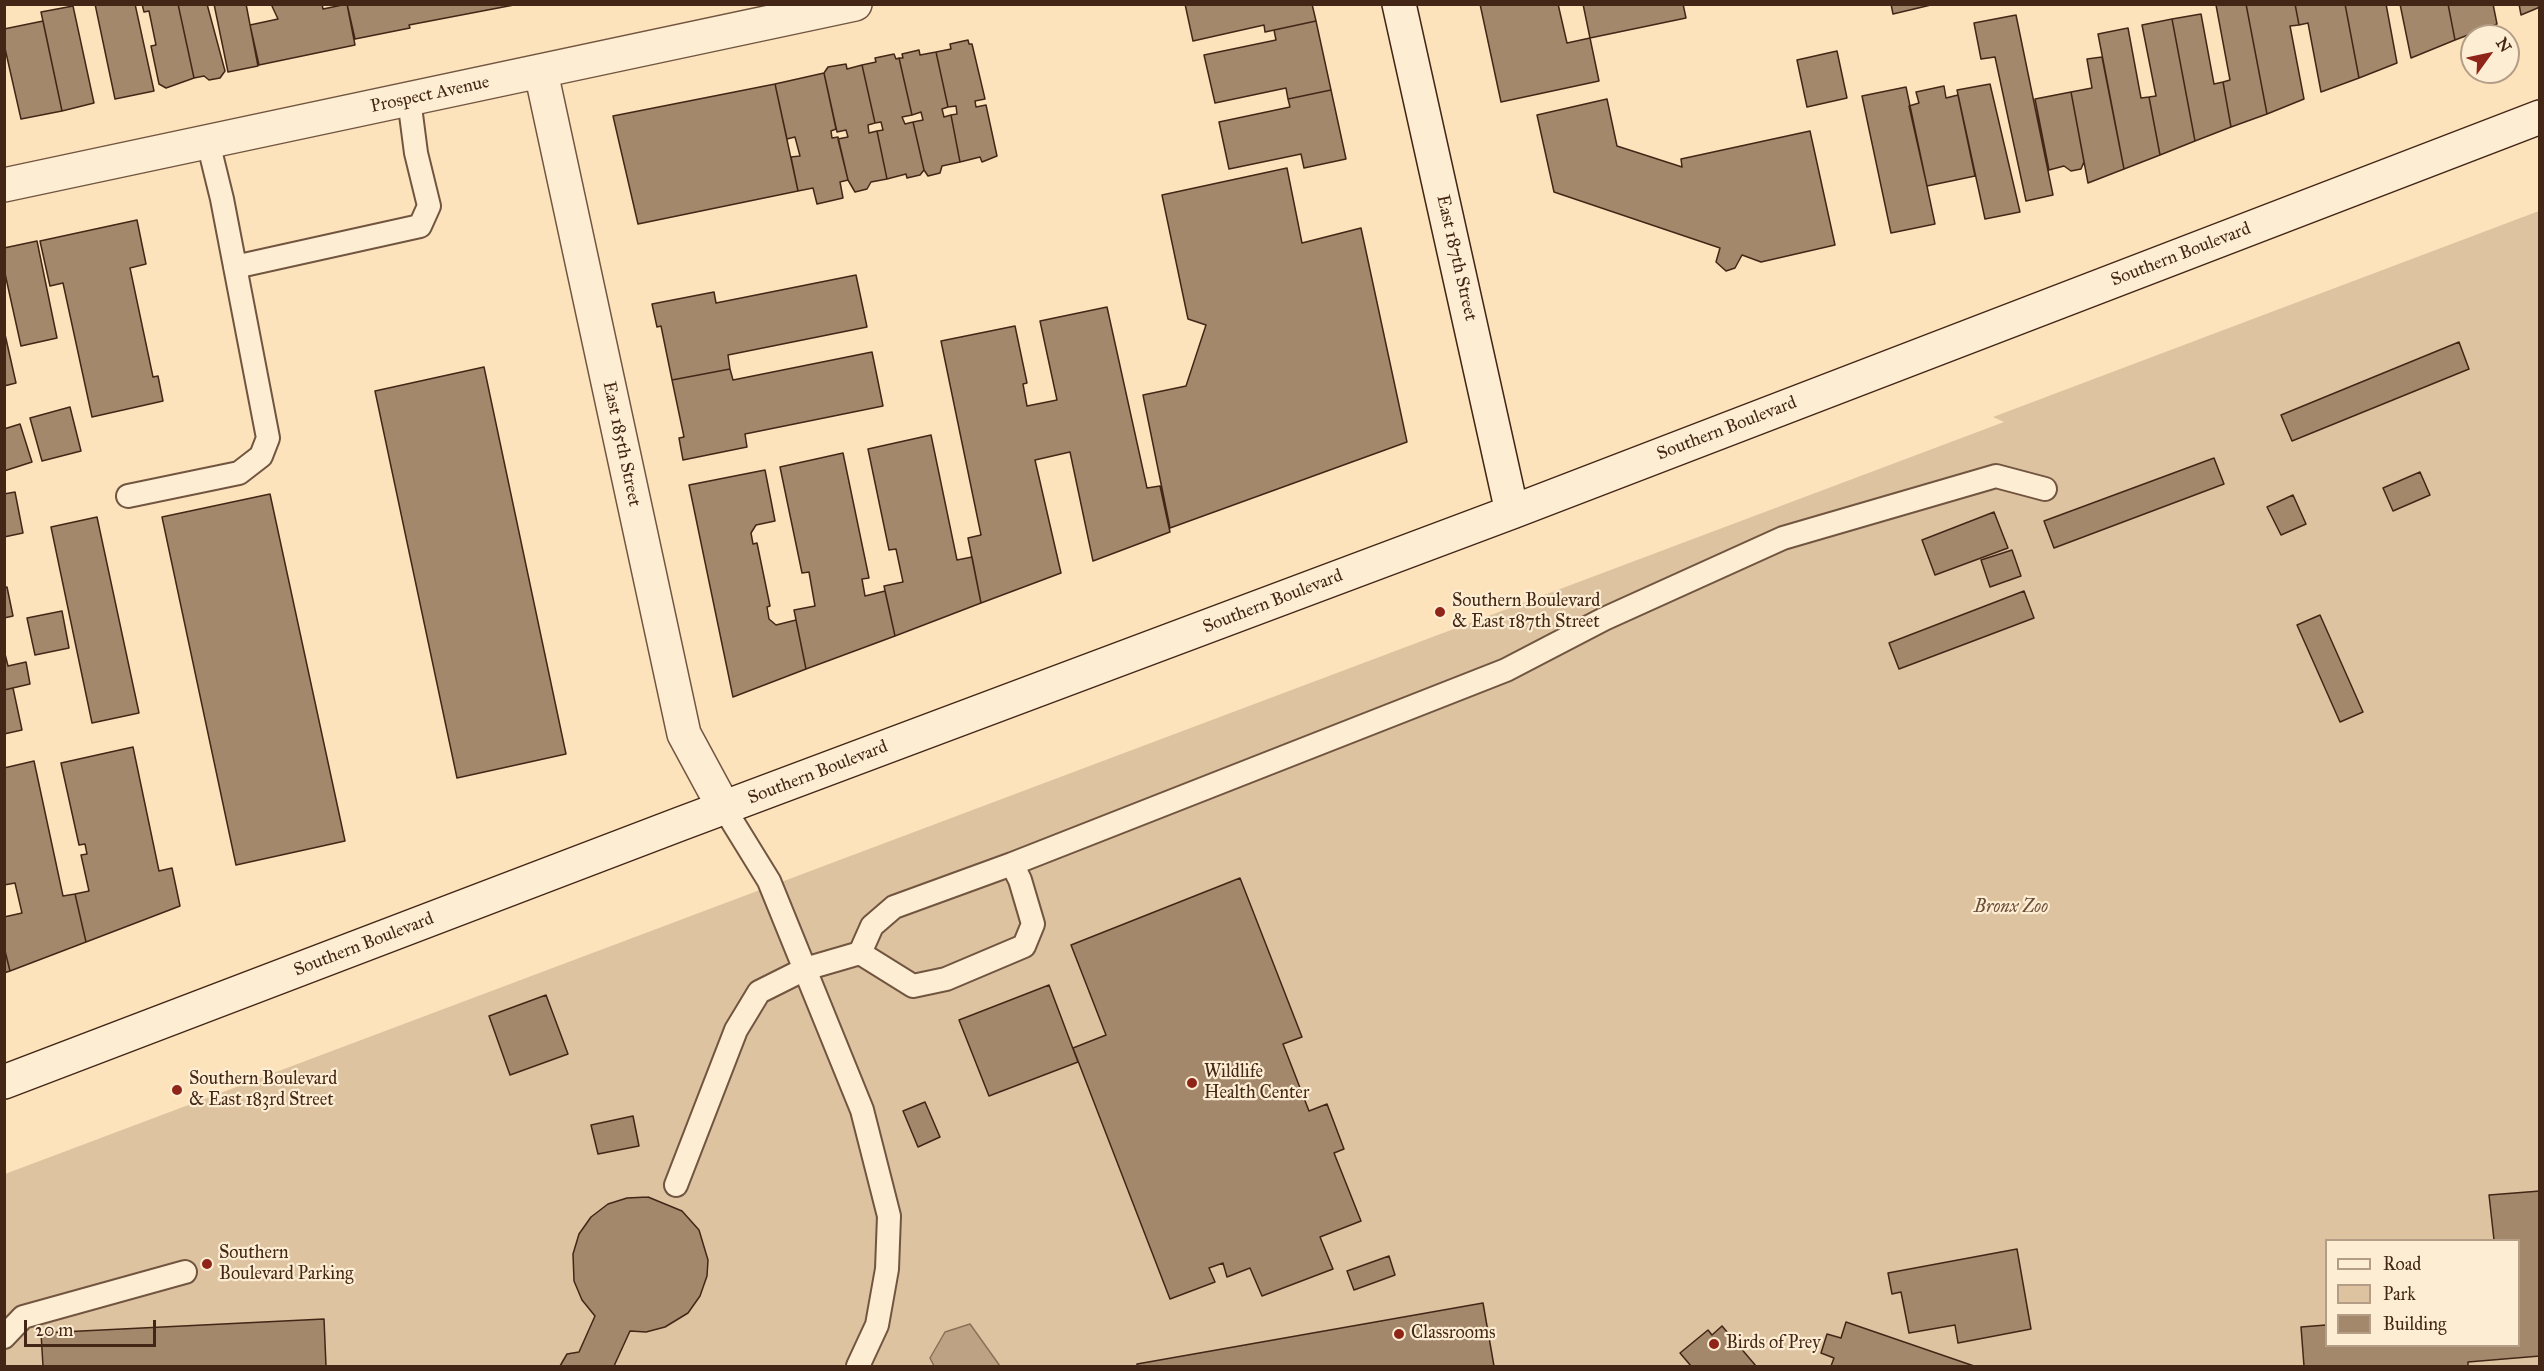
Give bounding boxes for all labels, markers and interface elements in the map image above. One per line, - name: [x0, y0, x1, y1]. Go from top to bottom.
- north arrow: [2460, 24, 2520, 84]
- text: N: [2492, 34, 2515, 56]
- street label: Prospect Avenue: [369, 72, 491, 118]
- street label: East 187th Street: [1431, 193, 1481, 323]
- street label: Southern Boulevard: [2108, 218, 2254, 292]
- street label: East 185th Street: [597, 379, 645, 509]
- street label: Southern Boulevard: [1654, 392, 1800, 466]
- street label: Southern Boulevard: [1200, 565, 1346, 639]
- place label: Southern Boulevard & East 187th Street: [1452, 591, 1600, 634]
- marker: Southern Boulevard & East 187th Street: [1433, 605, 1447, 619]
- street label: Southern Boulevard: [745, 736, 891, 810]
- park label: Bronx Zoo: [1974, 897, 2048, 919]
- street label: Southern Boulevard: [291, 908, 437, 982]
- place label: Wildlife Health Center: [1204, 1062, 1310, 1104]
- place label: Southern Boulevard & East 183rd Street: [189, 1069, 337, 1112]
- marker: Wildlife Health Center: [1185, 1076, 1199, 1090]
- marker: Southern Boulevard & East 183rd Street: [170, 1083, 184, 1097]
- legend: [2325, 1239, 2520, 1347]
- place label: Southern Boulevard Parking: [219, 1243, 353, 1286]
- text: Road: [2383, 1253, 2421, 1275]
- marker: Southern Boulevard Parking: [200, 1257, 214, 1271]
- text: Park: [2383, 1283, 2416, 1305]
- scale bar: [27, 1308, 159, 1346]
- text: Building: [2383, 1313, 2446, 1335]
- text: 20 m: [35, 1319, 73, 1341]
- place label: Classrooms: [1411, 1323, 1496, 1345]
- marker: Classrooms: [1392, 1327, 1406, 1341]
- place label: Birds of Prey: [1726, 1333, 1821, 1355]
- marker: Birds of Prey: [1707, 1337, 1721, 1351]

